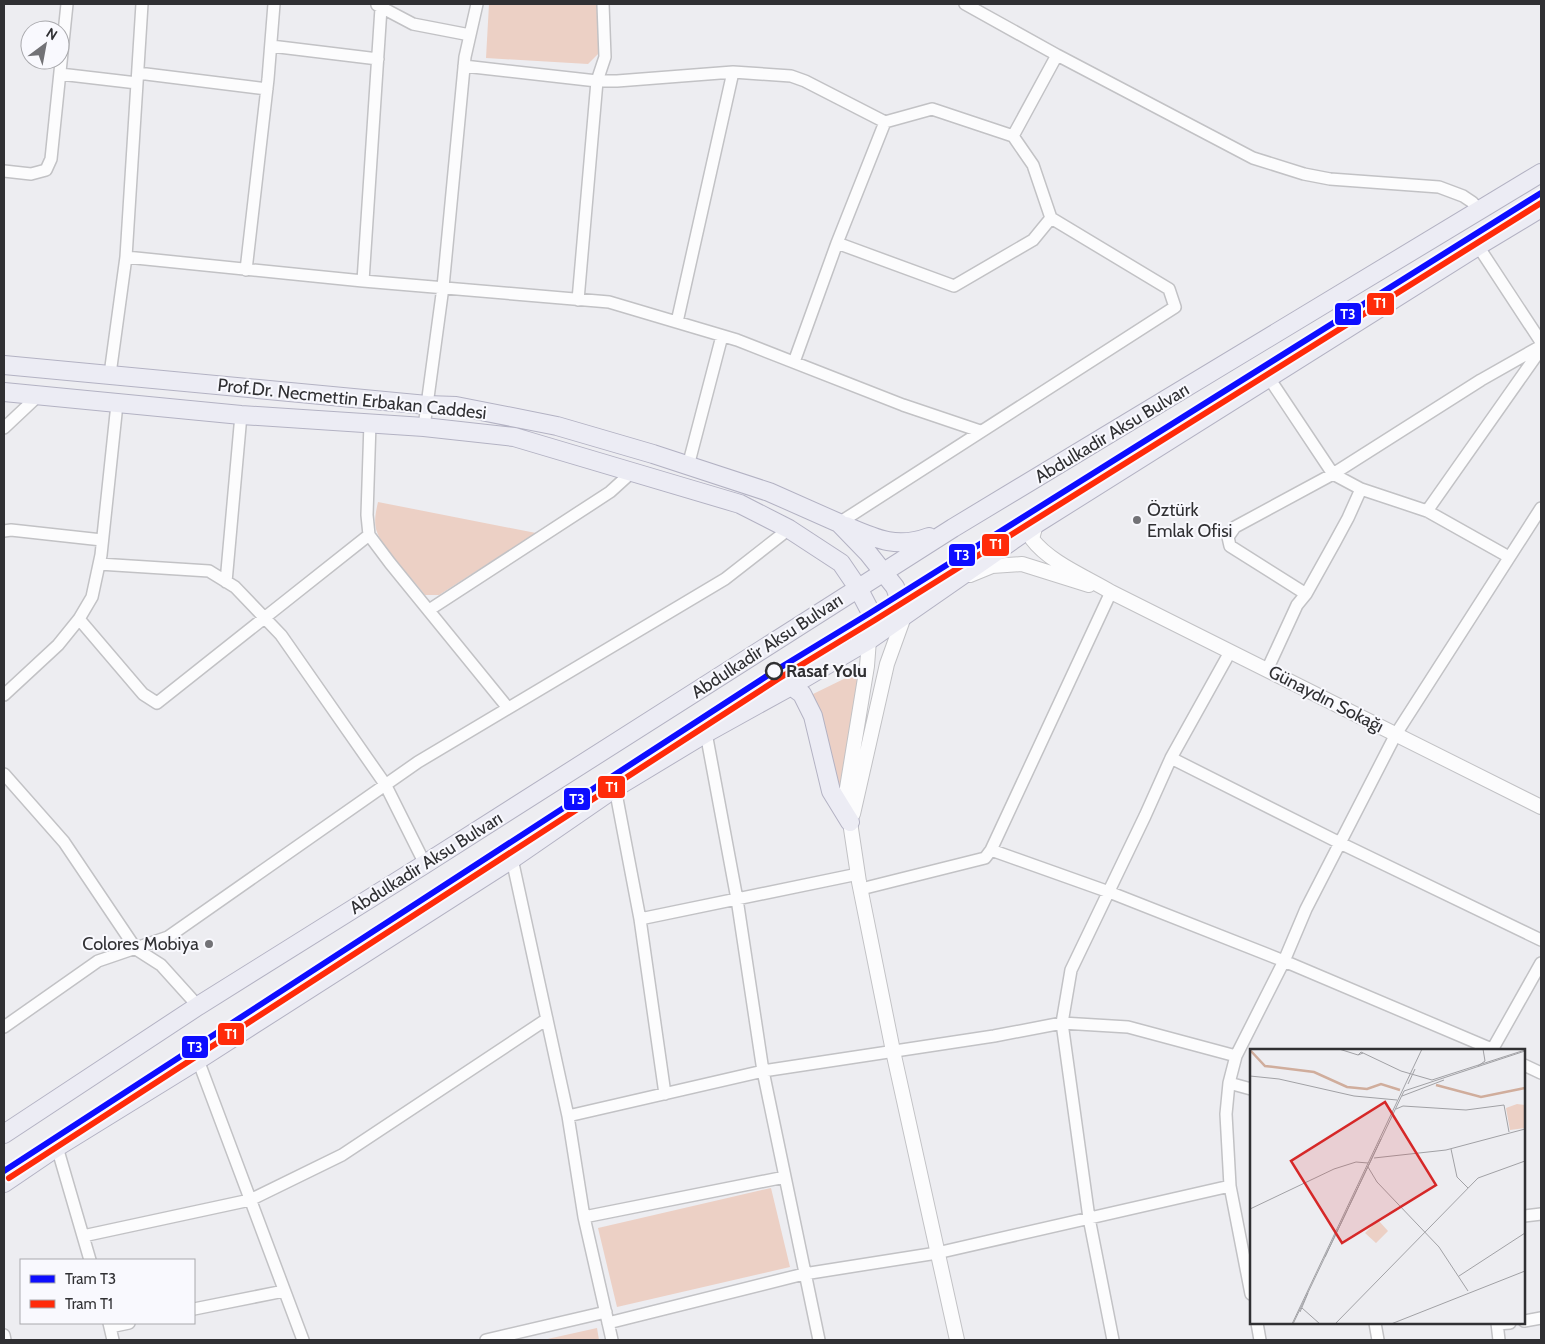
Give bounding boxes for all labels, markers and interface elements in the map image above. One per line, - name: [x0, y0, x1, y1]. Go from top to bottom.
- north arrow: [20, 20, 70, 70]
- text: N: [43, 24, 61, 44]
- line badge: T1: [1366, 292, 1395, 316]
- text: T1: [1374, 294, 1386, 312]
- line badge: T3: [1334, 302, 1362, 326]
- text: T3: [1340, 305, 1356, 323]
- street label: Prof.Dr. Necmettin Erbakan Caddesi: [216, 374, 488, 424]
- street label: Abdulkadir Aksu Bulvarı: [1031, 378, 1193, 488]
- place label: Öztürk Emlak Ofisi: [1147, 499, 1232, 542]
- marker: Öztürk Emlak Ofisi: [1131, 514, 1143, 526]
- line badge: T1: [981, 533, 1010, 557]
- text: T1: [990, 535, 1002, 553]
- line badge: T3: [948, 543, 976, 567]
- text: T3: [954, 546, 970, 564]
- street label: Abdulkadir Aksu Bulvarı: [687, 589, 847, 703]
- place label: Rasaf Yolu: [786, 660, 867, 682]
- street label: Günaydın Sokağı: [1265, 661, 1387, 737]
- marker: Rasaf Yolu: [765, 662, 783, 680]
- line badge: T1: [597, 775, 626, 799]
- text: T1: [606, 778, 618, 796]
- line badge: T3: [563, 787, 591, 811]
- text: T3: [569, 790, 585, 808]
- street label: Abdulkadir Aksu Bulvarı: [345, 807, 507, 919]
- place label: Colores Mobiya: [82, 933, 199, 955]
- marker: Colores Mobiya: [203, 938, 215, 950]
- line badge: T1: [217, 1022, 245, 1046]
- text: T1: [225, 1025, 237, 1043]
- line badge: T3: [181, 1035, 209, 1059]
- text: T3: [187, 1038, 203, 1056]
- inset map: [1250, 1049, 1525, 1324]
- legend: [20, 1259, 195, 1324]
- text: Tram T3: [65, 1270, 116, 1288]
- text: Tram T1: [65, 1295, 113, 1313]

